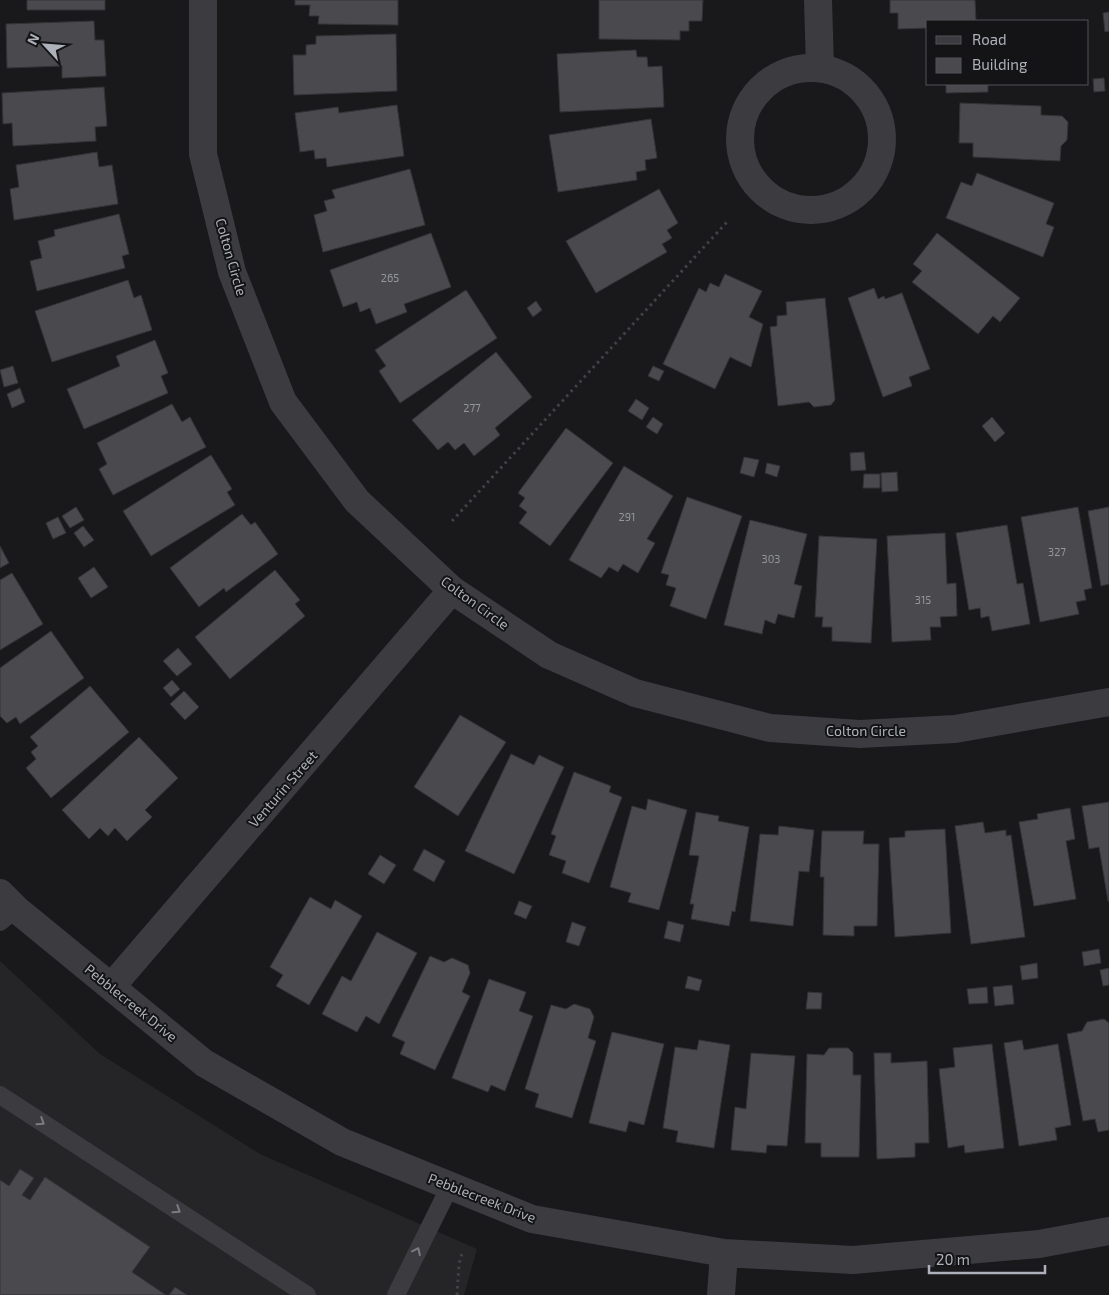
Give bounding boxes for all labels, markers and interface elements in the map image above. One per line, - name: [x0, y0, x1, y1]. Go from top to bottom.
- north arrow: [20, 20, 70, 70]
- legend: [926, 20, 1089, 85]
- text: Road: [972, 30, 1007, 48]
- text: N: [23, 31, 43, 47]
- text: Building: [972, 55, 1028, 73]
- street label: Colton Circle: [212, 216, 251, 298]
- house number: 265: [381, 271, 399, 284]
- house number: 277: [463, 401, 481, 414]
- house number: 291: [619, 510, 635, 523]
- house number: 327: [1048, 545, 1066, 558]
- house number: 303: [762, 552, 780, 565]
- street label: Colton Circle: [438, 572, 513, 633]
- house number: 315: [915, 593, 931, 606]
- street label: Colton Circle: [826, 722, 906, 739]
- street label: Venturin Street: [245, 747, 321, 831]
- street label: Pebblecreek Drive: [82, 960, 181, 1045]
- one-way arrow: [35, 1116, 45, 1125]
- street label: Pebblecreek Drive: [426, 1169, 538, 1226]
- one-way arrow: [172, 1204, 181, 1214]
- scale bar: [929, 1242, 1045, 1274]
- one-way arrow: [411, 1247, 422, 1256]
- text: 20 m: [936, 1250, 970, 1268]

